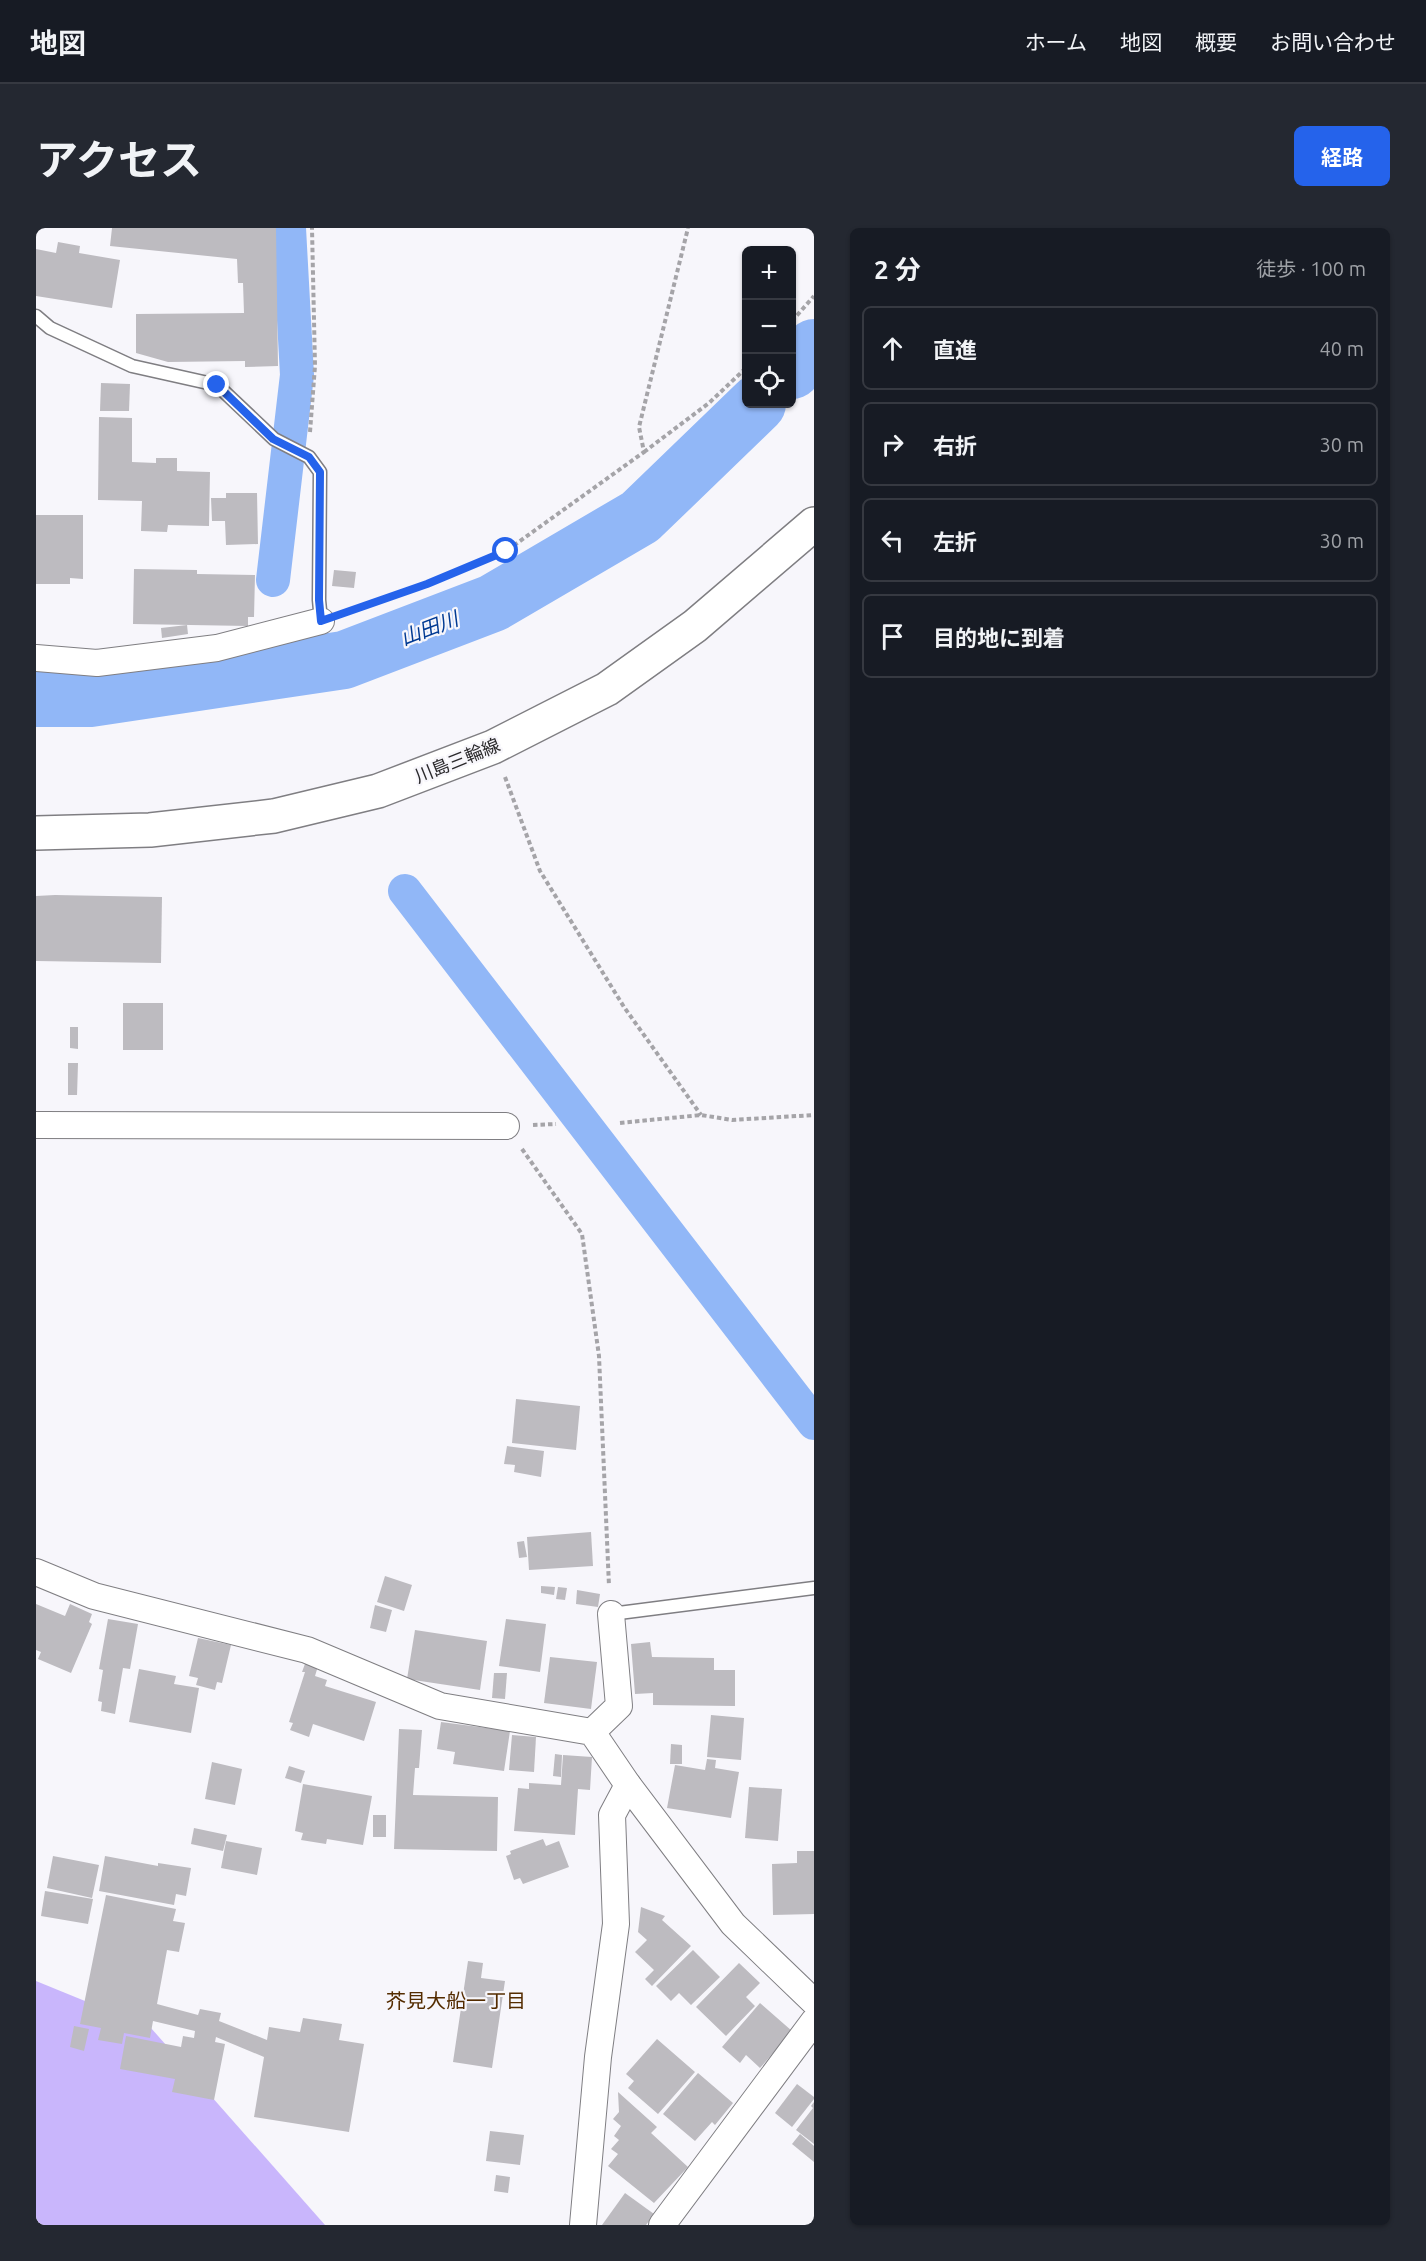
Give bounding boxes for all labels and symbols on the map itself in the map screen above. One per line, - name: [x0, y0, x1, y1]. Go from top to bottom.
- route end: [203, 371, 229, 397]
- route start: [492, 537, 518, 563]
- water label: 山田川: [397, 606, 463, 649]
- street label: 川島三輪線: [412, 734, 502, 786]
- district label: 芥見大船一丁目: [386, 1989, 526, 2012]

